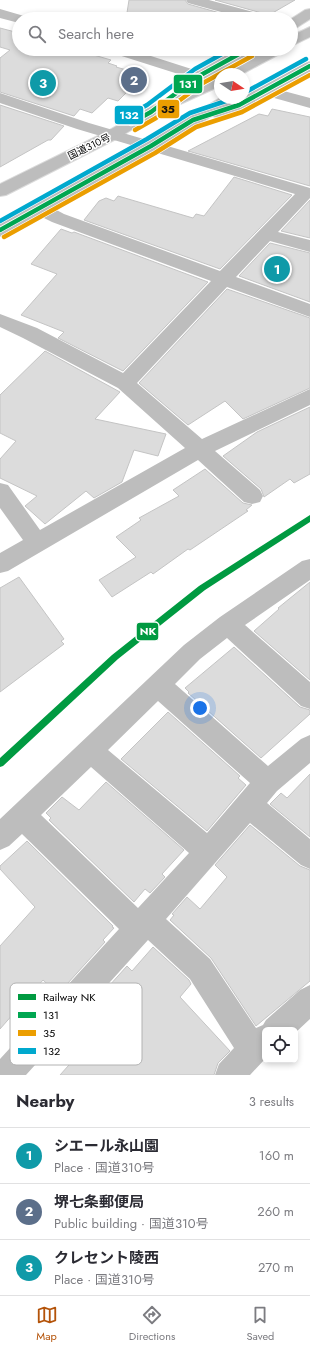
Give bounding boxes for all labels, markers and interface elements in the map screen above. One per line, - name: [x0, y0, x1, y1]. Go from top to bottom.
- search box: [12, 12, 298, 56]
- icon: search: [26, 23, 48, 45]
- text: Search here: [58, 23, 134, 45]
- pin: 2: [121, 65, 147, 95]
- pin: 3: [30, 68, 56, 98]
- north arrow: [214, 68, 250, 104]
- line badge: 131: [173, 74, 203, 94]
- text: 131: [179, 76, 197, 92]
- line badge: 35: [157, 99, 180, 119]
- text: 35: [161, 101, 175, 117]
- line badge: 132: [114, 105, 144, 125]
- text: 132: [119, 107, 139, 123]
- street label: 国道310号: [65, 130, 113, 163]
- pin: 1: [264, 254, 290, 284]
- line badge: NK: [136, 622, 159, 641]
- text: NK: [140, 623, 157, 639]
- your location: [190, 698, 210, 718]
- legend: [10, 983, 142, 1065]
- text: Railway NK: [43, 989, 96, 1005]
- text: 131: [43, 1007, 59, 1023]
- text: 35: [43, 1025, 55, 1041]
- map controls: [262, 1027, 298, 1063]
- button: locate: [262, 1027, 298, 1063]
- text: 132: [43, 1043, 60, 1059]
- text: Nearby: [16, 1089, 74, 1113]
- text: 3 results: [249, 1092, 294, 1111]
- text: シエール永山園: [54, 1135, 159, 1157]
- text: 1: [26, 1146, 32, 1165]
- text: 160 m: [259, 1146, 294, 1165]
- text: Place · 国道310号: [54, 1158, 155, 1177]
- text: 堺七条郵便局: [54, 1191, 144, 1213]
- text: 2: [25, 1202, 33, 1221]
- text: 260 m: [257, 1202, 294, 1221]
- text: Public building · 国道310号: [54, 1214, 209, 1233]
- text: クレセント陵西: [54, 1247, 159, 1269]
- text: 3: [25, 1258, 33, 1277]
- text: 270 m: [258, 1258, 294, 1277]
- text: Place · 国道310号: [54, 1270, 155, 1289]
- tab: Map: [36, 1304, 58, 1344]
- tab: Directions: [129, 1304, 175, 1344]
- tab: Saved: [247, 1304, 274, 1344]

